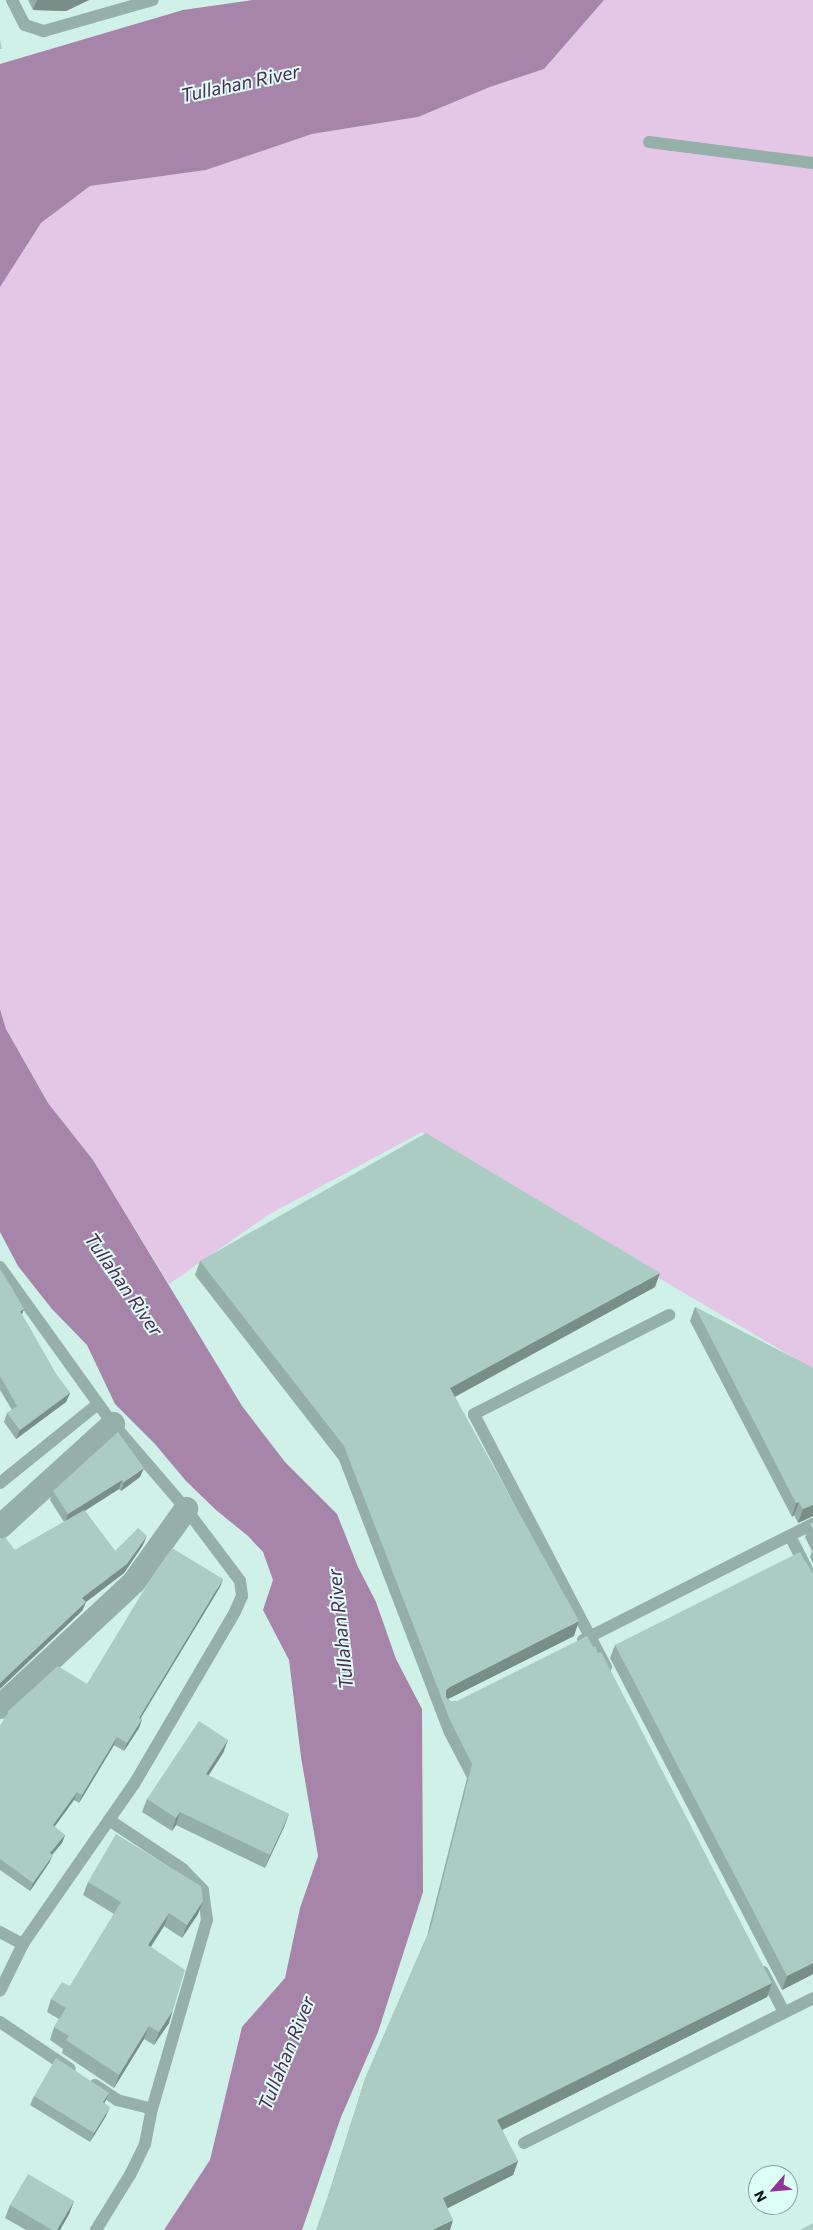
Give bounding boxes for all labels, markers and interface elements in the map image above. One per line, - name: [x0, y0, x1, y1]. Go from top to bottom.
- water label: Tullahan River: [178, 59, 302, 107]
- water label: Tullahan River: [80, 1228, 168, 1340]
- water label: Tullahan River: [322, 1568, 358, 1690]
- water label: Tullahan River: [253, 1993, 319, 2113]
- north arrow: [748, 2165, 798, 2215]
- text: N: [750, 2188, 770, 2205]

